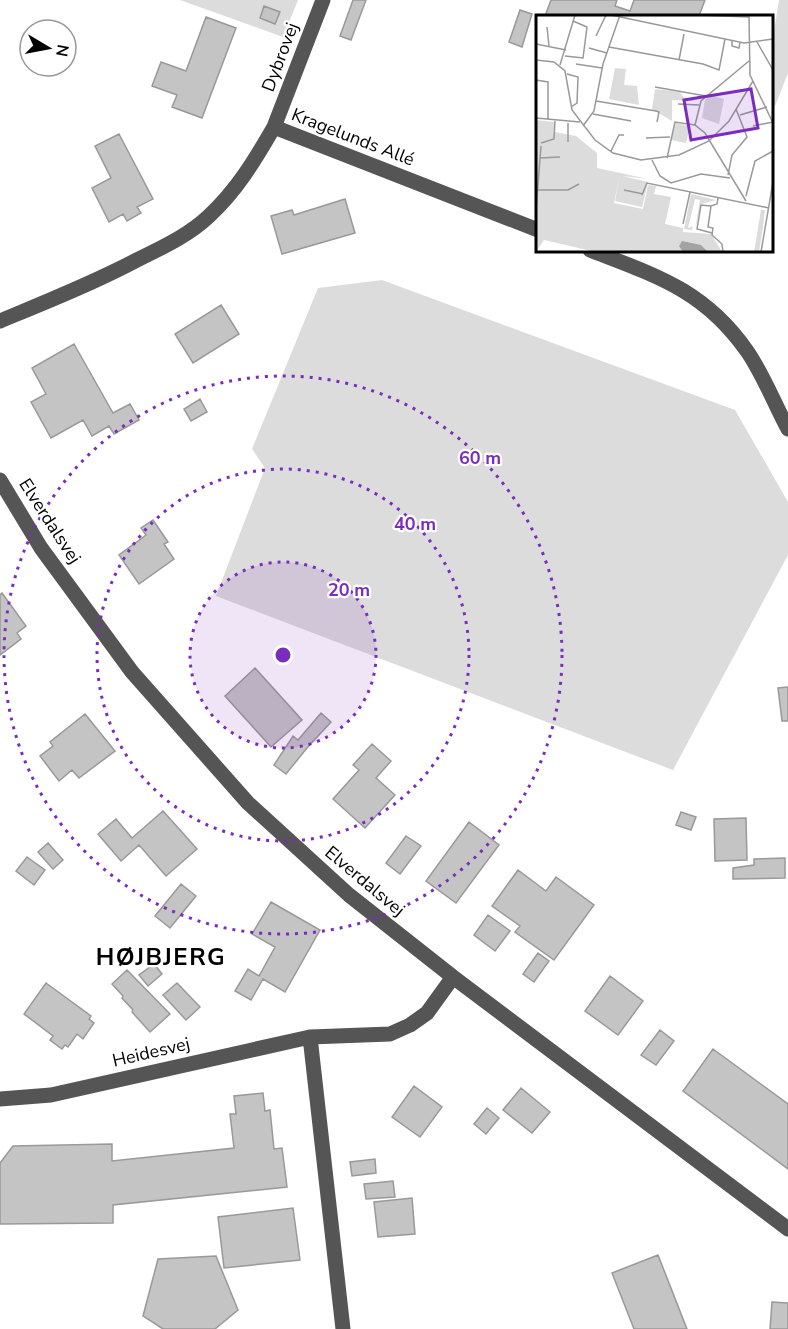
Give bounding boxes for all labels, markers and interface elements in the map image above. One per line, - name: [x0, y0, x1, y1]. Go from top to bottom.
- inset map: [536, 15, 773, 252]
- north arrow: [18, 18, 78, 78]
- street label: Dybrovej: [256, 19, 304, 95]
- text: N: [50, 43, 74, 58]
- street label: Kragelunds Allé: [288, 103, 418, 171]
- text: 60 m: [459, 446, 501, 470]
- street label: Elverdalsvej: [13, 474, 87, 568]
- text: 40 m: [394, 512, 436, 536]
- text: 20 m: [328, 578, 370, 602]
- centre of rings: [273, 645, 293, 665]
- street label: Elverdalsvej: [320, 841, 410, 921]
- district label: HØJBJERG: [96, 941, 226, 973]
- street label: Heidesvej: [110, 1031, 192, 1073]

